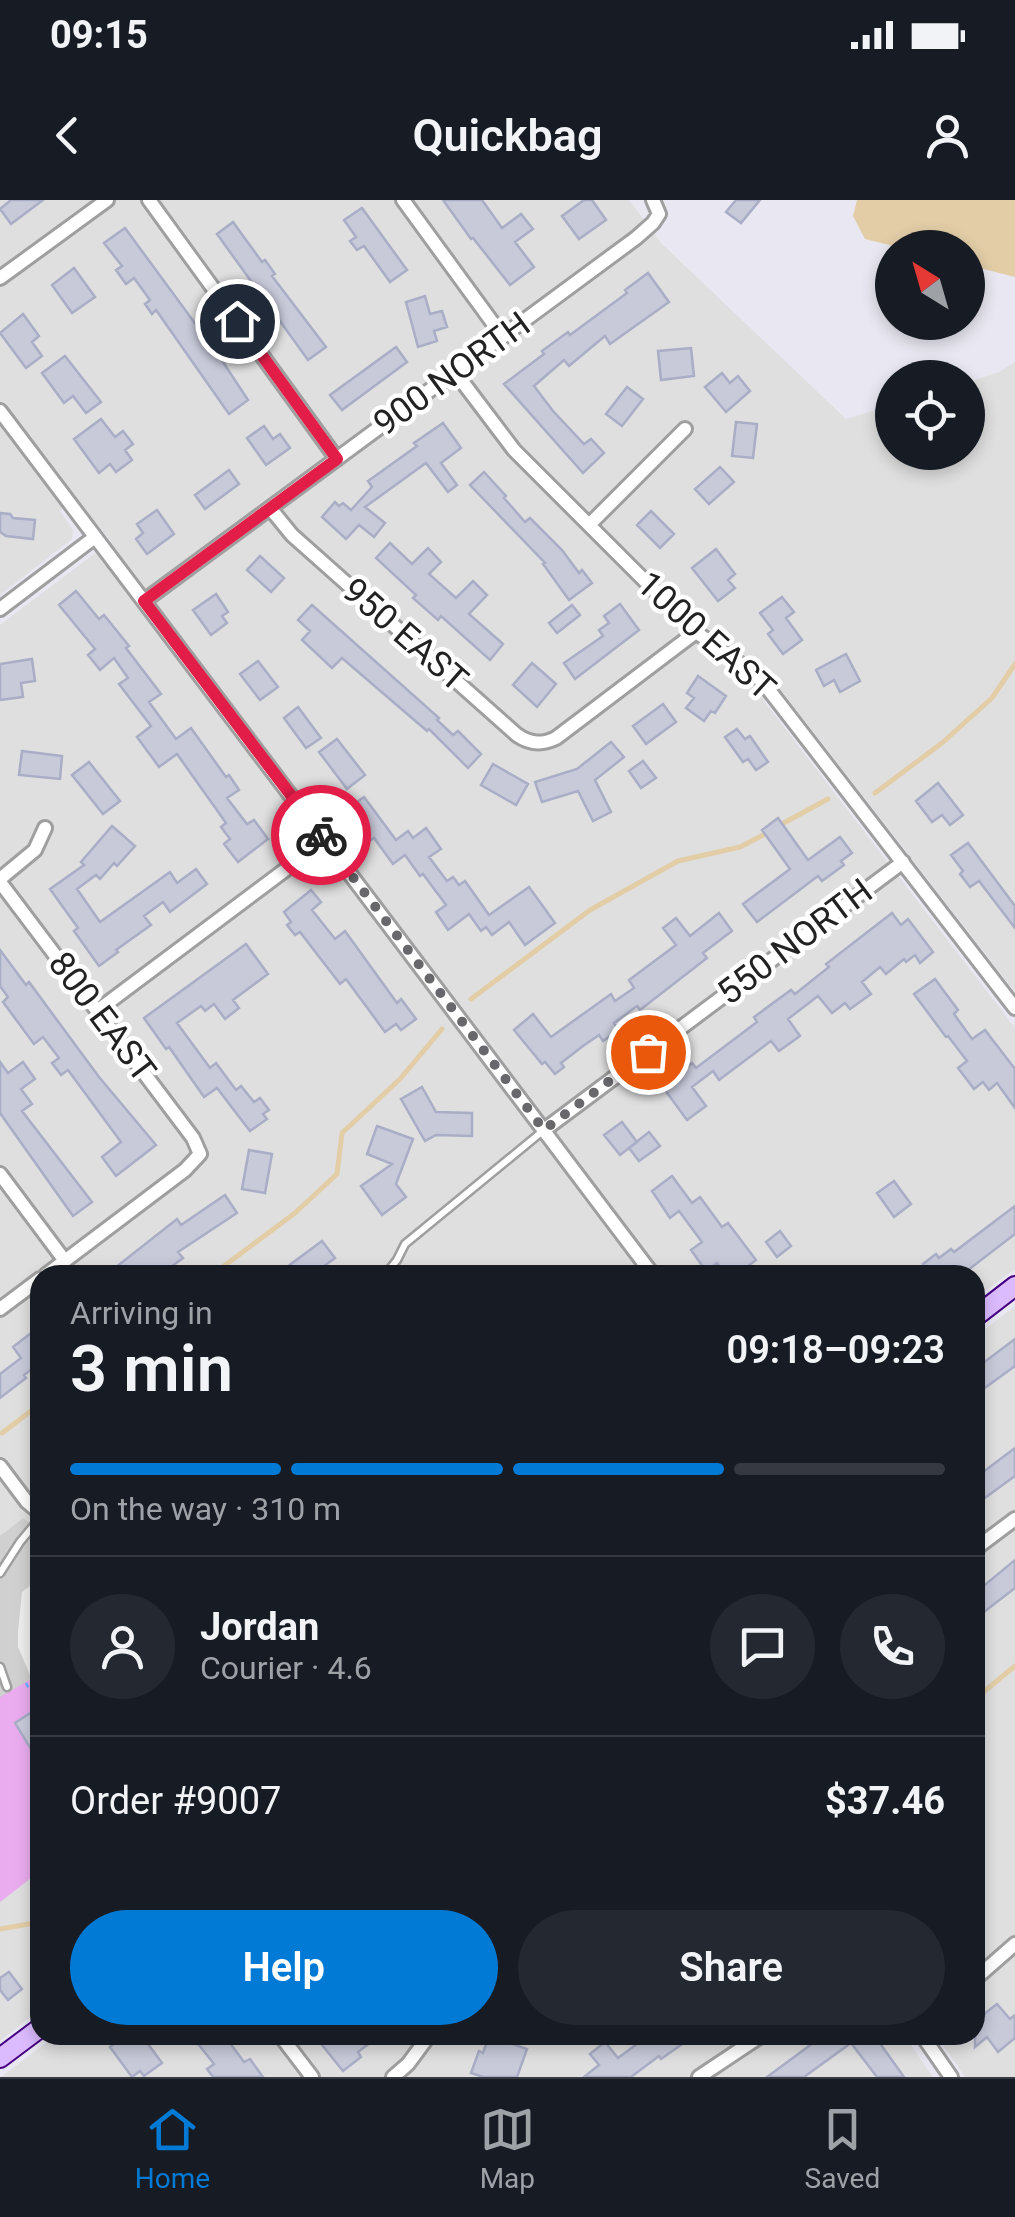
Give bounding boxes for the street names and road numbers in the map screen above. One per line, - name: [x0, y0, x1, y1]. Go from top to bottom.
- street label: 900 NORTH: [366, 304, 538, 444]
- street label: 1000 EAST: [628, 563, 784, 709]
- street label: 950 EAST: [334, 570, 476, 700]
- street label: 550 NORTH: [710, 871, 880, 1013]
- street label: 800 EAST: [40, 944, 164, 1090]

